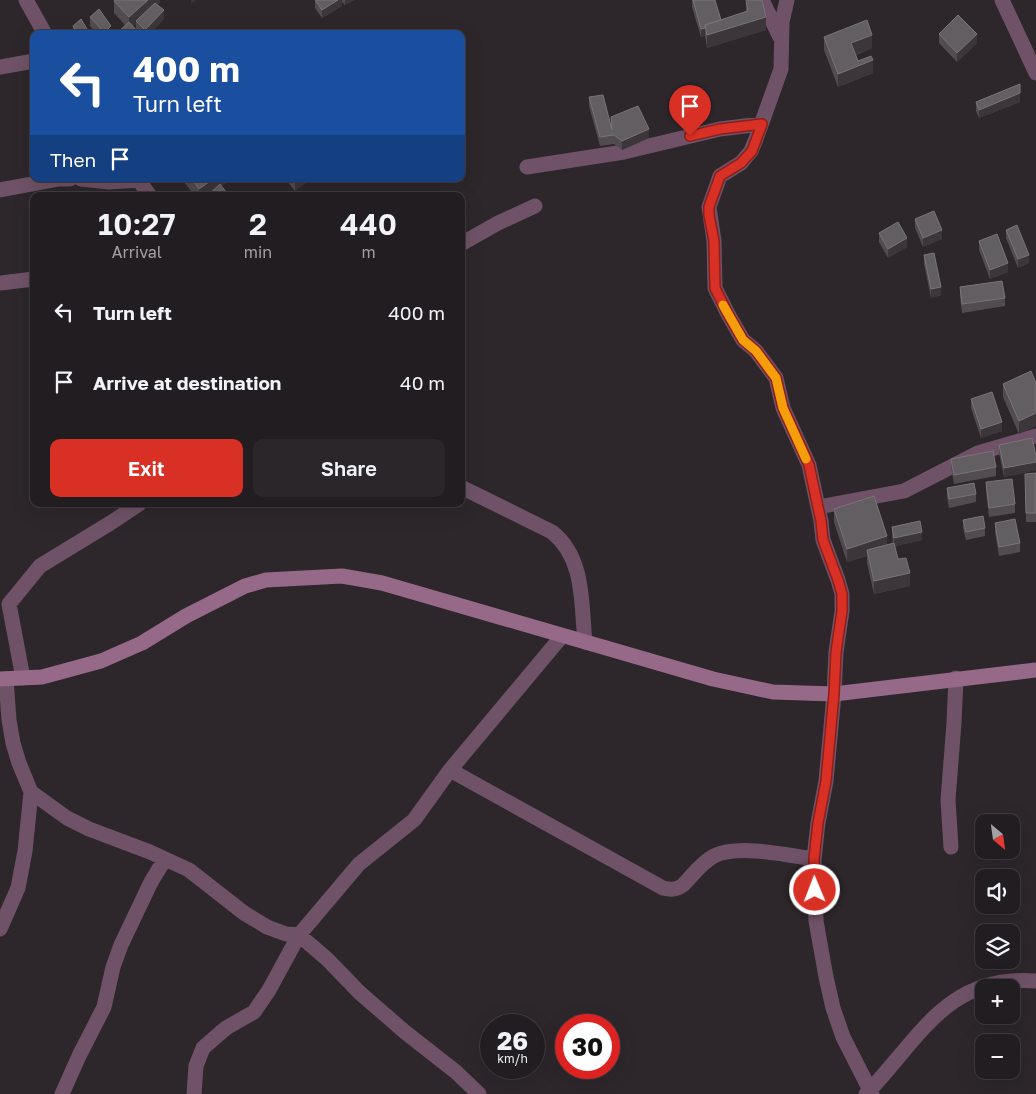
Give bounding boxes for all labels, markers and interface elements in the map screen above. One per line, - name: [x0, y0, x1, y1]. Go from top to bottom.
- text: 400 m: [133, 48, 240, 90]
- icon: left: [50, 50, 115, 115]
- pin: [669, 85, 711, 136]
- text: Turn left: [133, 90, 222, 117]
- icon: arrive: [676, 92, 704, 120]
- icon: arrive: [106, 145, 134, 173]
- text: Then: [50, 148, 96, 171]
- text: 10:27: [98, 206, 176, 242]
- text: 2: [249, 206, 267, 242]
- text: 440: [340, 206, 397, 242]
- text: Arrival: [112, 242, 162, 262]
- text: min: [244, 242, 272, 262]
- text: m: [361, 242, 376, 262]
- icon: left: [50, 298, 78, 326]
- text: Turn left: [93, 301, 172, 324]
- text: 400 m: [388, 301, 445, 324]
- icon: arrive: [50, 368, 78, 396]
- text: Arrive at destination: [93, 371, 281, 394]
- text: 40 m: [400, 371, 445, 394]
- button: Exit: [50, 439, 243, 497]
- button: Share: [253, 439, 445, 497]
- north arrow: [975, 814, 1020, 859]
- map controls: [975, 814, 1020, 1079]
- position arrow: [788, 863, 840, 915]
- button: sound: [975, 869, 1020, 914]
- button: layers: [975, 924, 1020, 969]
- button: +: [975, 979, 1020, 1024]
- speed limit sign: 30: [555, 1014, 620, 1079]
- text: 26: [497, 1025, 528, 1056]
- button: −: [975, 1034, 1020, 1079]
- text: km/h: [497, 1051, 528, 1066]

